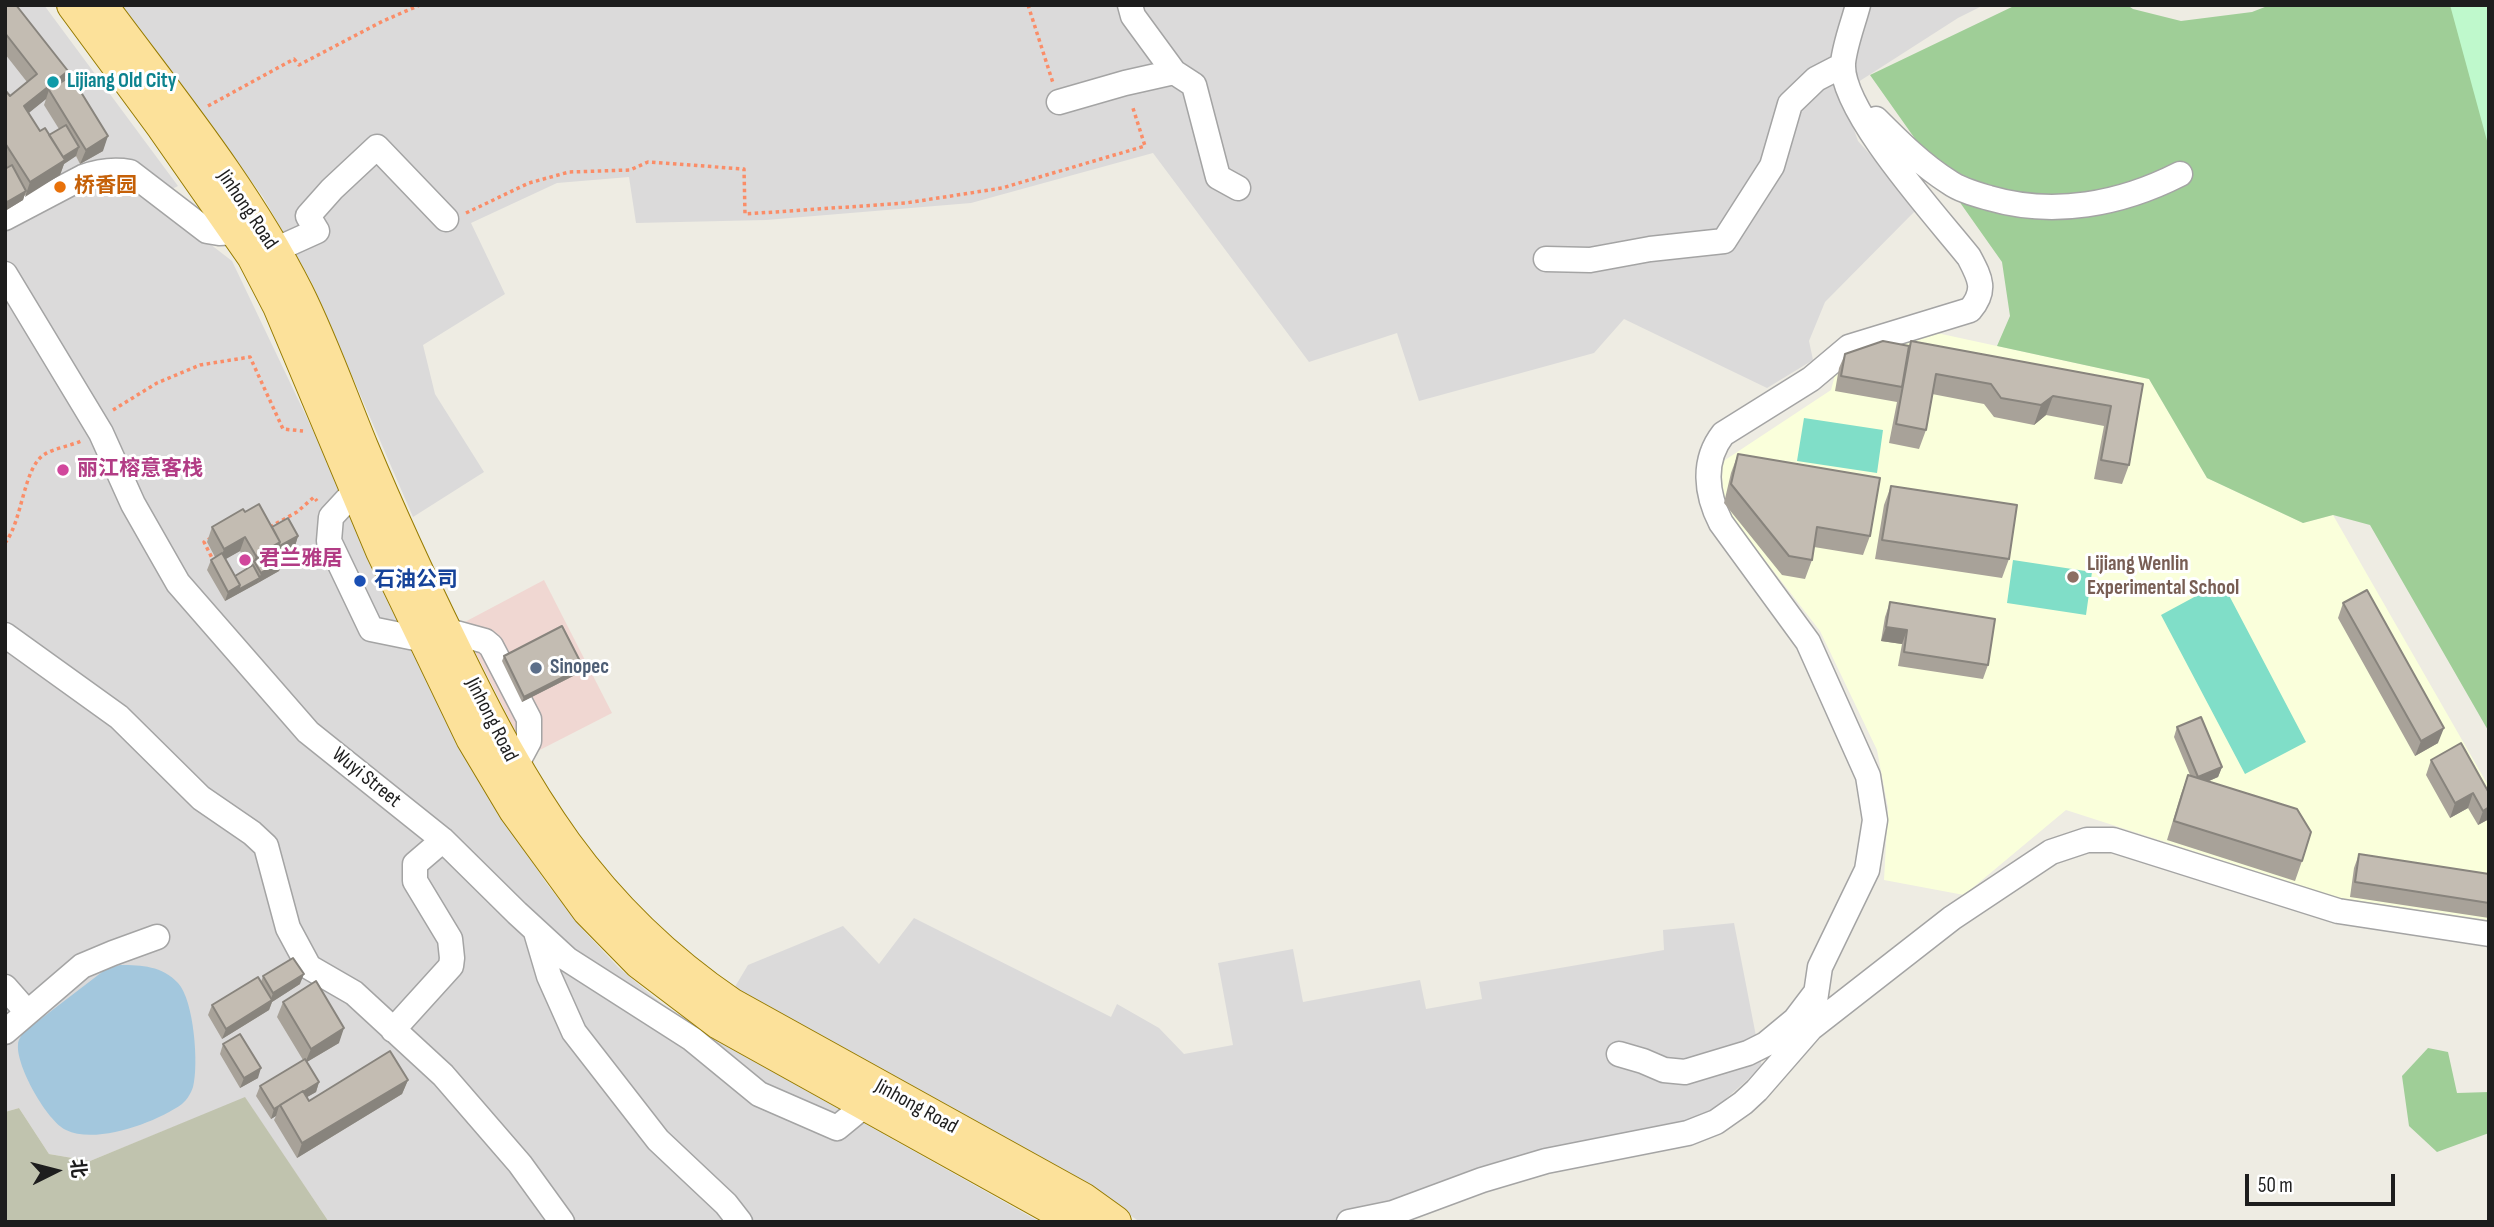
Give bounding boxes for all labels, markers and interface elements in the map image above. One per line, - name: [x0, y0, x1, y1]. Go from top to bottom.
- place label: Lijiang Old City: [67, 69, 177, 95]
- marker: Lijiang Old City: [45, 74, 61, 90]
- street label: Jinhong Road: [211, 165, 283, 255]
- place label: 桥香园: [74, 174, 137, 200]
- marker: 桥香园: [52, 179, 68, 195]
- place label: 丽江榕意客栈: [77, 457, 203, 483]
- marker: 丽江榕意客栈: [55, 462, 71, 478]
- place label: 君兰雅居: [259, 547, 343, 573]
- marker: 君兰雅居: [237, 552, 253, 568]
- place label: Lijiang Wenlin Experimental School: [2087, 552, 2239, 602]
- place label: 石油公司: [374, 568, 458, 594]
- marker: Lijiang Wenlin Experimental School: [2065, 569, 2081, 585]
- marker: 石油公司: [352, 573, 368, 589]
- place label: Sinopec: [550, 655, 609, 681]
- marker: Sinopec: [528, 660, 544, 676]
- street label: Jinhong Road: [459, 674, 523, 766]
- street label: Wuyi Street: [326, 742, 406, 814]
- street label: Jinhong Road: [870, 1074, 962, 1140]
- north arrow: [21, 1136, 91, 1206]
- text: 北: [65, 1158, 90, 1179]
- scale bar: [2249, 1160, 2400, 1204]
- text: 50 m: [2258, 1173, 2293, 1198]

